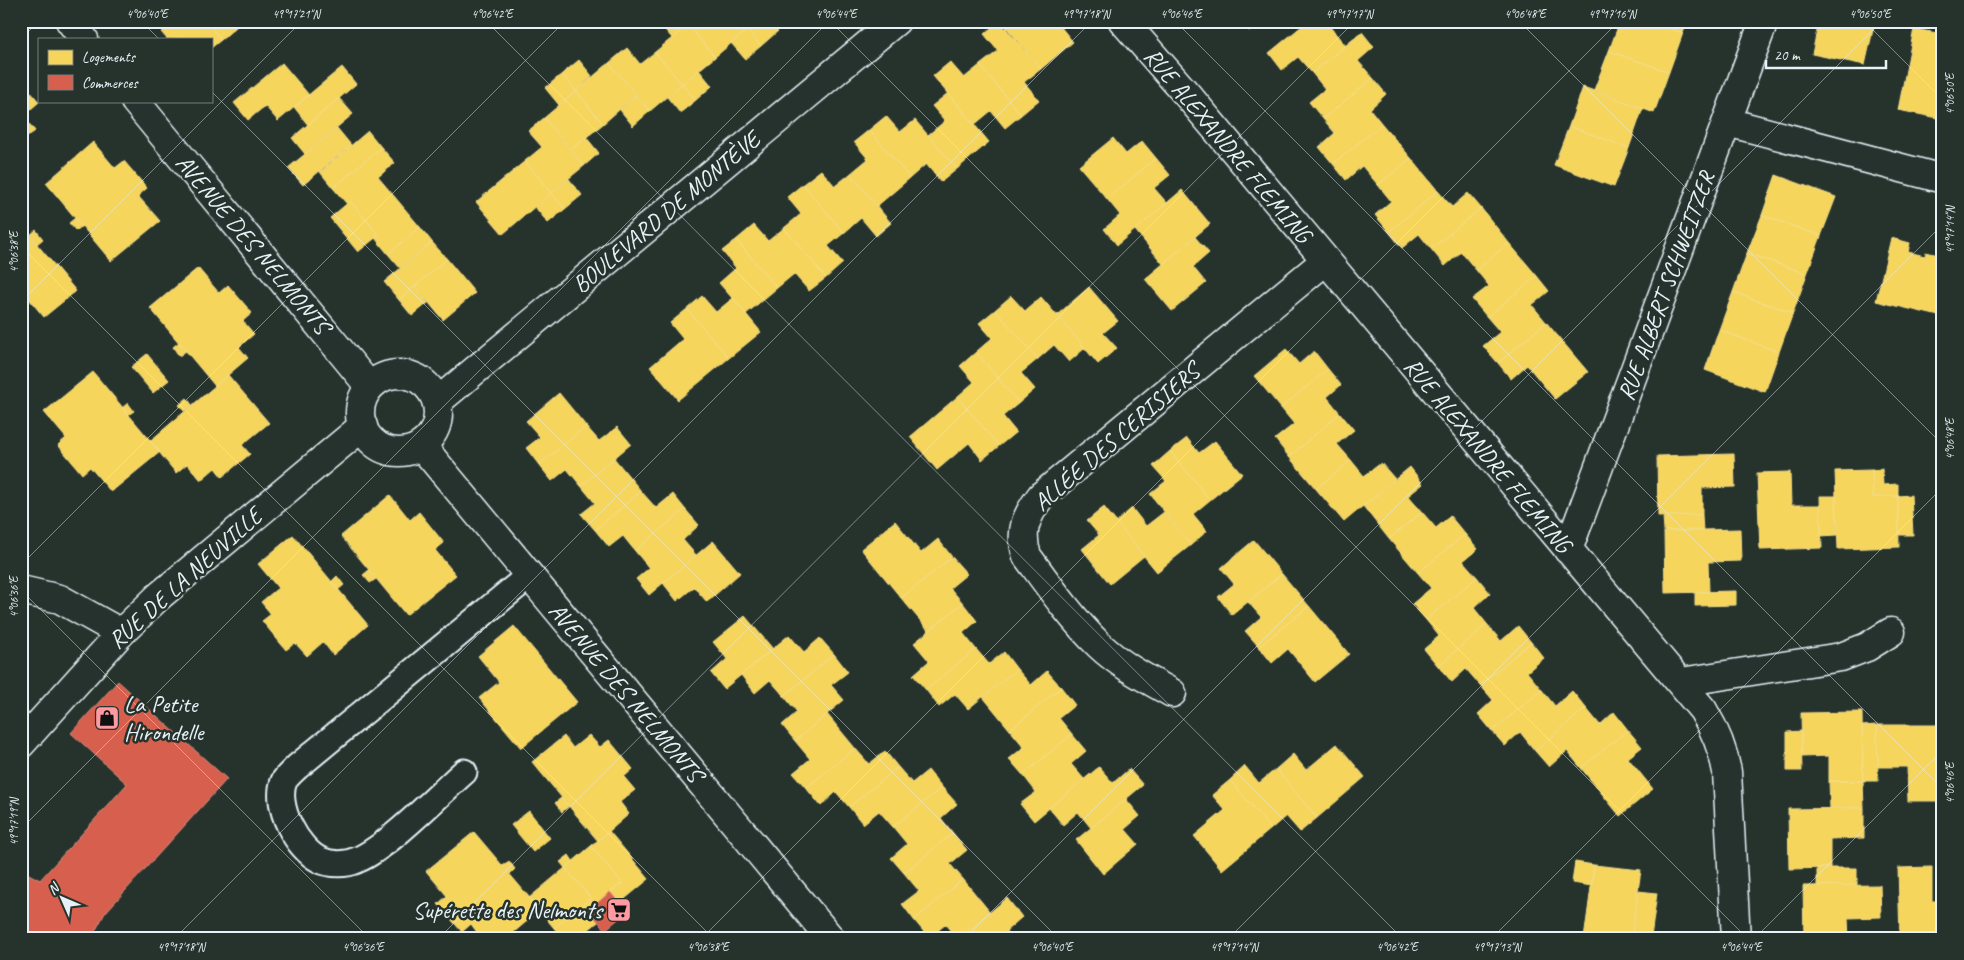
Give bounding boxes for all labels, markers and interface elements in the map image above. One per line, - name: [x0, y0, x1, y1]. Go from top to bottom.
- text: 4°06'40"E: [127, 6, 169, 22]
- text: 49°17'21"N: [272, 6, 321, 22]
- text: 4°06'42"E: [472, 6, 514, 22]
- text: 4°06'44"E: [816, 6, 858, 22]
- text: 49°17'18"N: [1062, 6, 1111, 22]
- text: 4°06'46"E: [1161, 6, 1203, 22]
- text: 49°17'17"N: [1325, 6, 1374, 22]
- text: 4°06'48"E: [1505, 6, 1547, 22]
- text: 49°17'16"N: [1588, 6, 1637, 22]
- text: 4°06'50"E: [1850, 6, 1892, 22]
- legend: [38, 38, 212, 102]
- scale bar: [1766, 38, 1886, 70]
- street label: RUE ALEXANDRE FLEMING: [1138, 41, 1320, 250]
- text: 20 m: [1774, 46, 1801, 65]
- text: Logements: [82, 48, 137, 67]
- text: 4°06'50"E: [1942, 72, 1958, 115]
- text: Commerces: [82, 74, 139, 93]
- street label: BOULEVARD DE MONTÈVE: [566, 123, 769, 299]
- street label: AVENUE DES NELMONTS: [169, 148, 339, 343]
- street label: RUE ALBERT SCHWEITZER: [1611, 166, 1722, 404]
- text: 49°17'14"N: [1942, 205, 1958, 254]
- text: 4°06'38"E: [6, 230, 22, 273]
- street label: RUE ALEXANDRE FLEMING: [1398, 351, 1580, 560]
- street label: ALLÉE DES CERISIERS: [1027, 354, 1208, 517]
- text: 4°06'48"E: [1942, 417, 1958, 460]
- street label: RUE DE LA NEUVILLE: [102, 499, 270, 655]
- text: 4°06'36"E: [6, 575, 22, 618]
- street label: AVENUE DES NELMONTS: [542, 596, 712, 791]
- place label: La Petite Hirondelle: [124, 689, 205, 747]
- shop icon: La Petite Hirondelle: [94, 705, 120, 731]
- text: 4°06'46"E: [1942, 761, 1958, 804]
- text: 49°17'19"N: [6, 797, 22, 846]
- north arrow: [38, 872, 88, 922]
- text: N: [44, 878, 64, 898]
- place label: Supérette des Nelmonts: [413, 895, 605, 925]
- supermarket icon: Supérette des Nelmonts: [606, 897, 632, 923]
- text: 49°17'18"N: [157, 939, 206, 955]
- text: 4°06'36"E: [343, 939, 385, 955]
- text: 4°06'38"E: [688, 939, 730, 955]
- text: 4°06'40"E: [1032, 939, 1074, 955]
- text: 49°17'14"N: [1210, 939, 1259, 955]
- text: 4°06'42"E: [1377, 939, 1419, 955]
- text: 49°17'13"N: [1473, 939, 1522, 955]
- text: 4°06'44"E: [1721, 939, 1763, 955]

